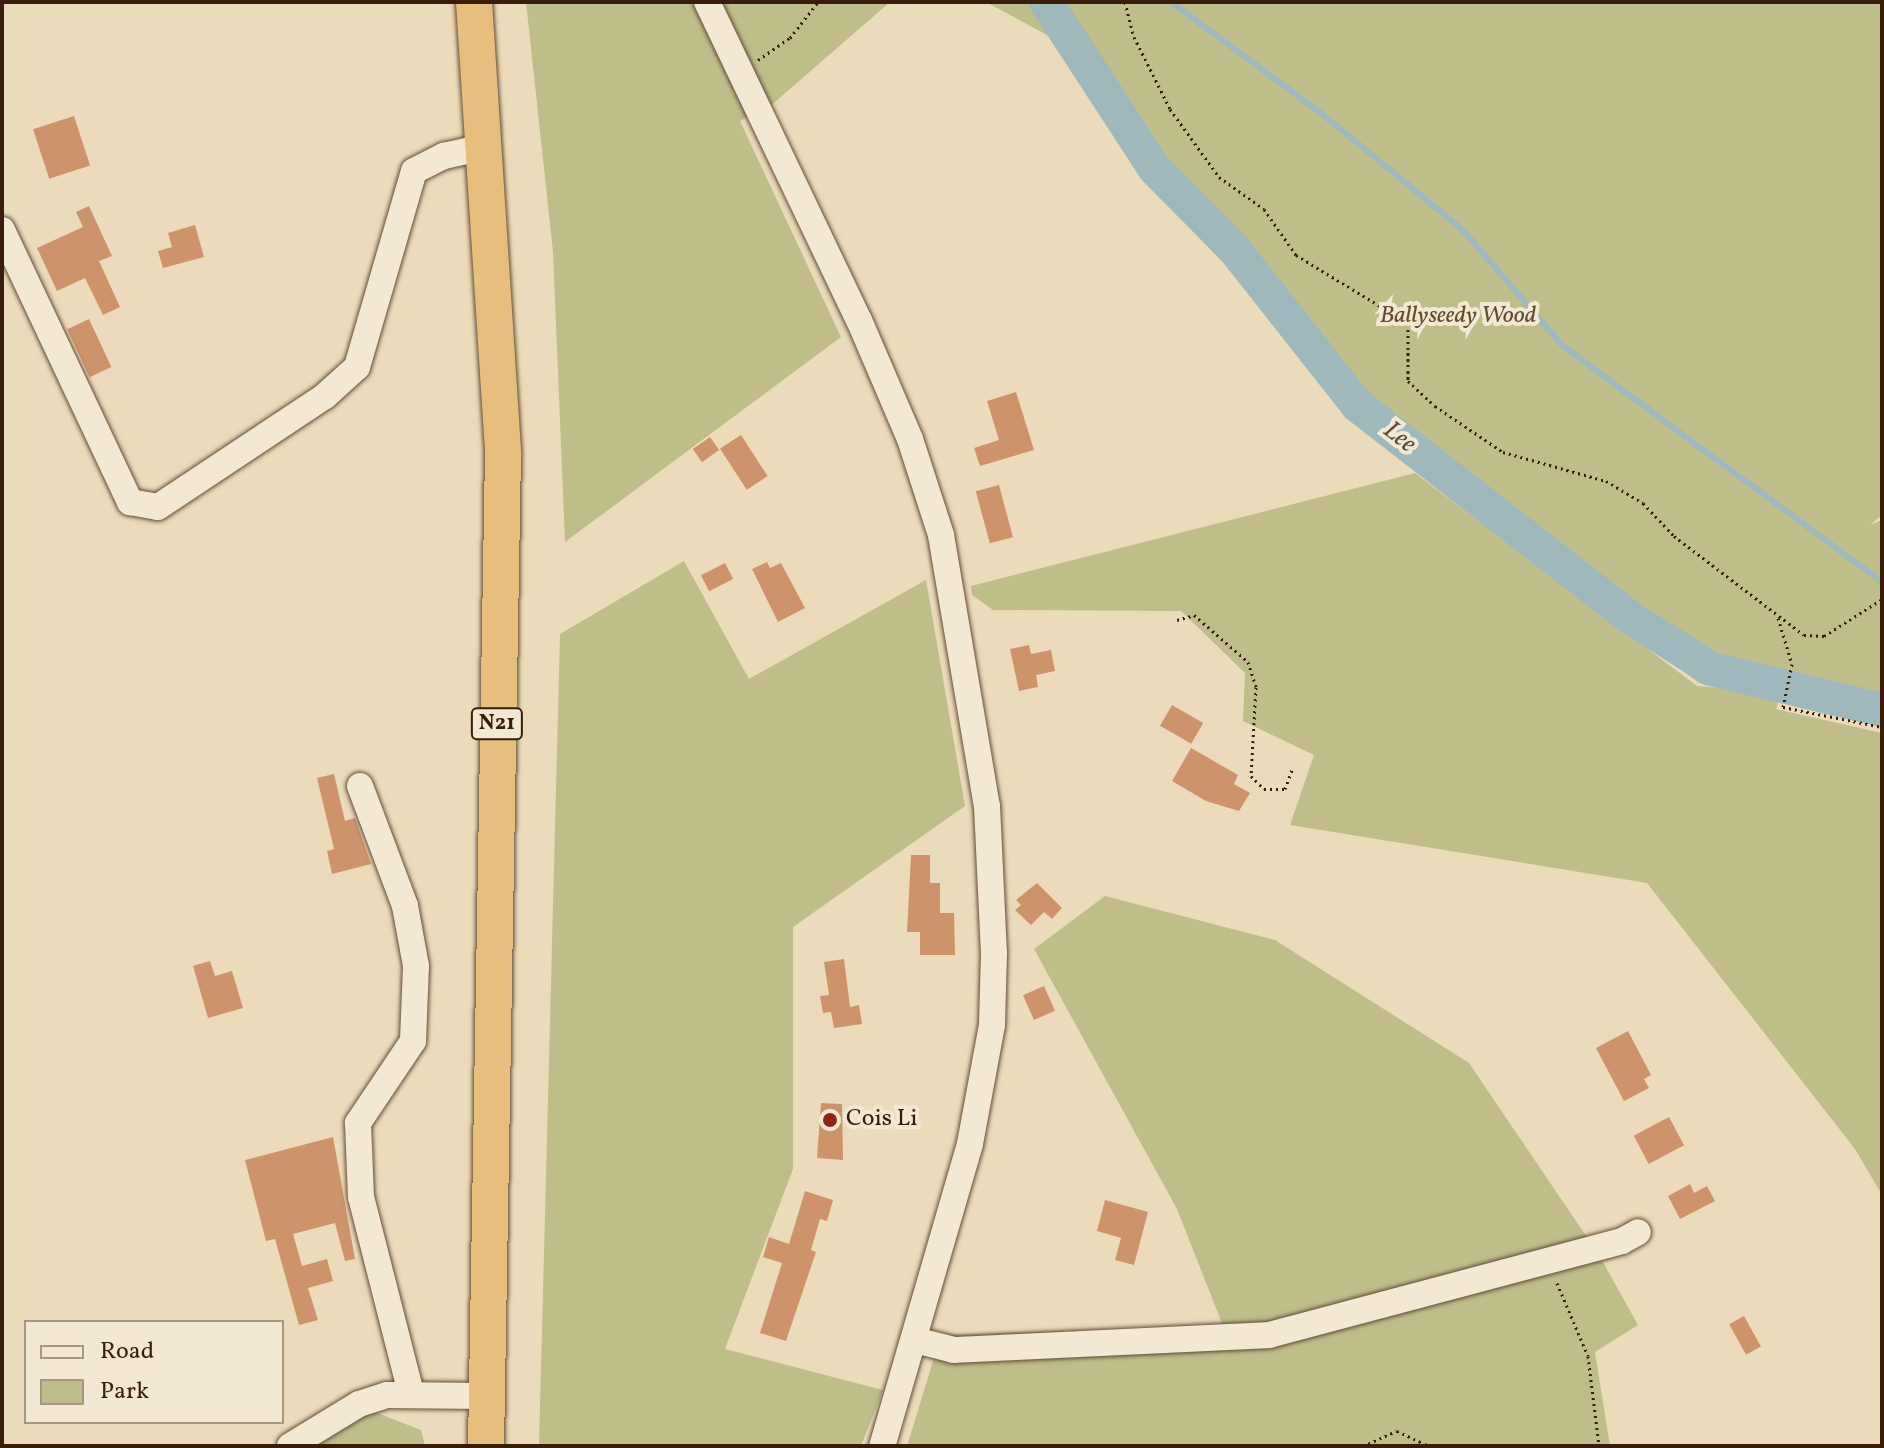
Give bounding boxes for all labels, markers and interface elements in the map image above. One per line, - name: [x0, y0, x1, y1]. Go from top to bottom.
- park label: Ballyseedy Wood: [1380, 303, 1536, 331]
- water label: Lee: [1376, 416, 1422, 460]
- road number: N21: [469, 706, 525, 742]
- place label: Cois Li: [846, 1106, 917, 1134]
- marker: Cois Li: [821, 1111, 839, 1129]
- legend: [24, 1320, 284, 1424]
- text: Road: [100, 1335, 154, 1369]
- text: Park: [100, 1375, 149, 1409]

